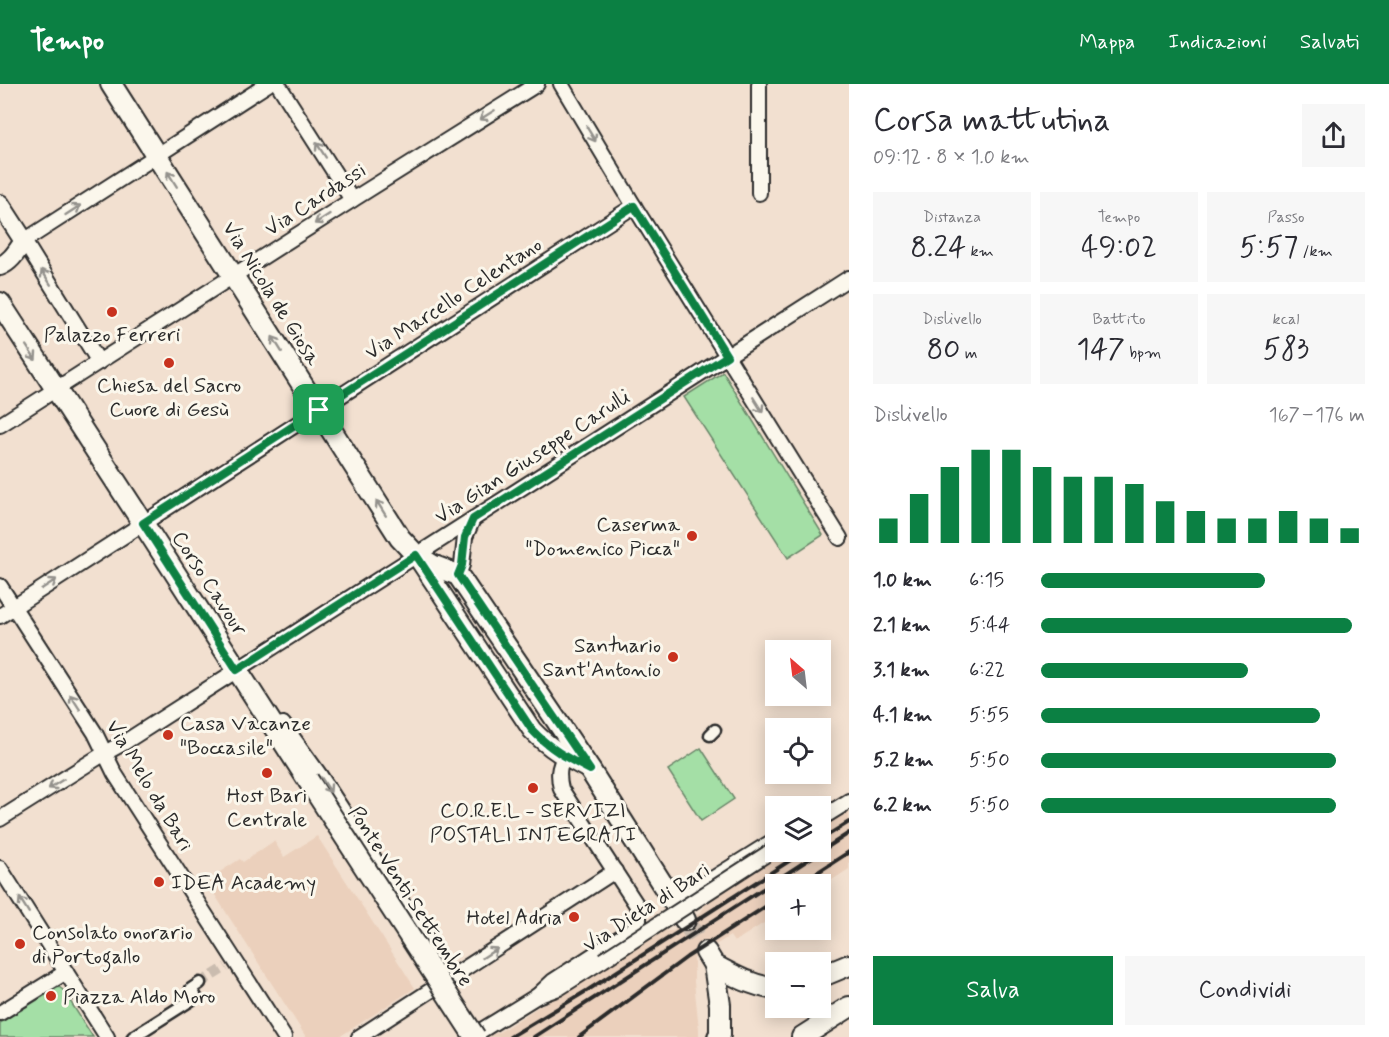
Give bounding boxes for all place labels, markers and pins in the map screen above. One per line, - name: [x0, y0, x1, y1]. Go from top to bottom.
- marker: Palazzo Ferreri: [105, 305, 119, 319]
- place label: Palazzo Ferreri: [44, 321, 180, 349]
- marker: Chiesa del Sacro Cuore di Gesù: [162, 356, 176, 370]
- place label: Chiesa del Sacro Cuore di Gesù: [97, 372, 241, 424]
- pin: [293, 384, 344, 435]
- place label: Caserma "Domenico Picca": [525, 511, 680, 563]
- marker: Caserma "Domenico Picca": [685, 529, 699, 543]
- place label: Santuario Sant'Antonio: [543, 632, 661, 684]
- marker: Santuario Sant'Antonio: [666, 650, 680, 664]
- place label: Casa Vacanze "Boccasile": [180, 710, 311, 762]
- marker: Casa Vacanze "Boccasile": [161, 728, 175, 742]
- marker: Host Bari Centrale: [260, 766, 274, 780]
- marker: CO.R.E.L - SERVIZI POSTALI INTEGRATI: [526, 781, 540, 795]
- place label: Host Bari Centrale: [227, 782, 307, 834]
- place label: CO.R.E.L - SERVIZI POSTALI INTEGRATI: [430, 797, 636, 849]
- place label: IDEA Academy: [171, 869, 316, 897]
- marker: IDEA Academy: [152, 875, 166, 889]
- place label: Hotel Adria: [467, 904, 562, 932]
- marker: Hotel Adria: [567, 910, 581, 924]
- place label: Consolato onorario di Portogallo: [32, 919, 193, 973]
- marker: Consolato onorario di Portogallo: [13, 937, 27, 951]
- place label: Piazza Aldo Moro: [63, 983, 216, 1011]
- marker: Piazza Aldo Moro: [44, 989, 58, 1003]

